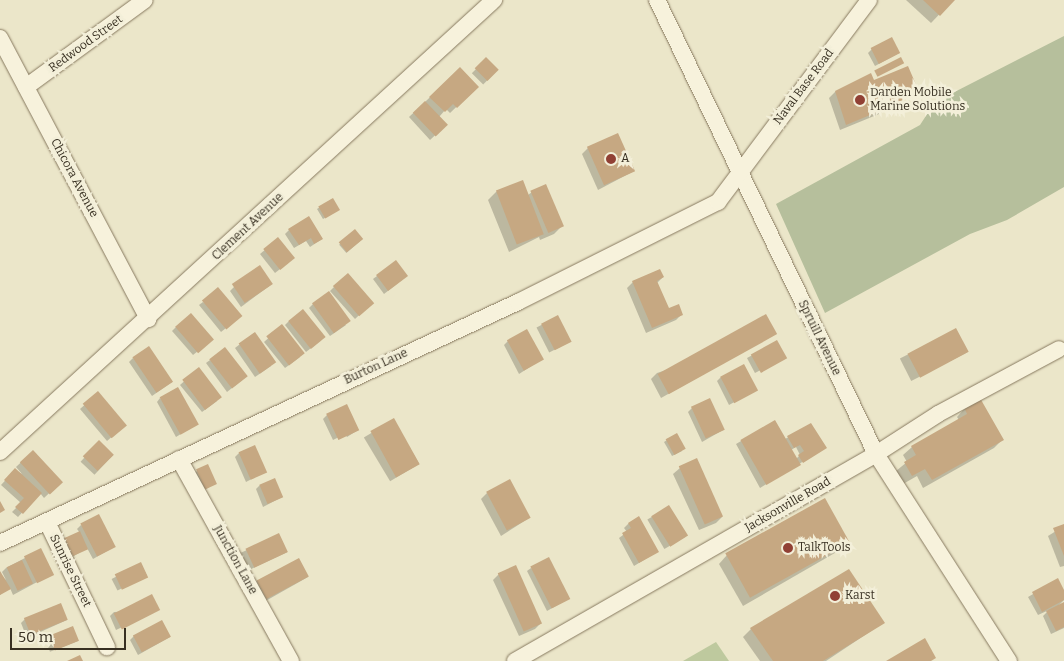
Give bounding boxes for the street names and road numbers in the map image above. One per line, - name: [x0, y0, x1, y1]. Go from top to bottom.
- street label: Redwood Street: [46, 12, 126, 76]
- street label: Naval Base Road: [771, 46, 837, 128]
- street label: Chicora Avenue: [47, 136, 101, 220]
- street label: Clement Avenue: [209, 190, 287, 264]
- street label: Spruill Avenue: [795, 298, 843, 378]
- street label: Burton Lane: [342, 346, 410, 388]
- street label: Jacksonville Road: [743, 475, 833, 535]
- street label: Junction Lane: [210, 523, 260, 597]
- street label: Sunrise Street: [46, 532, 94, 610]

